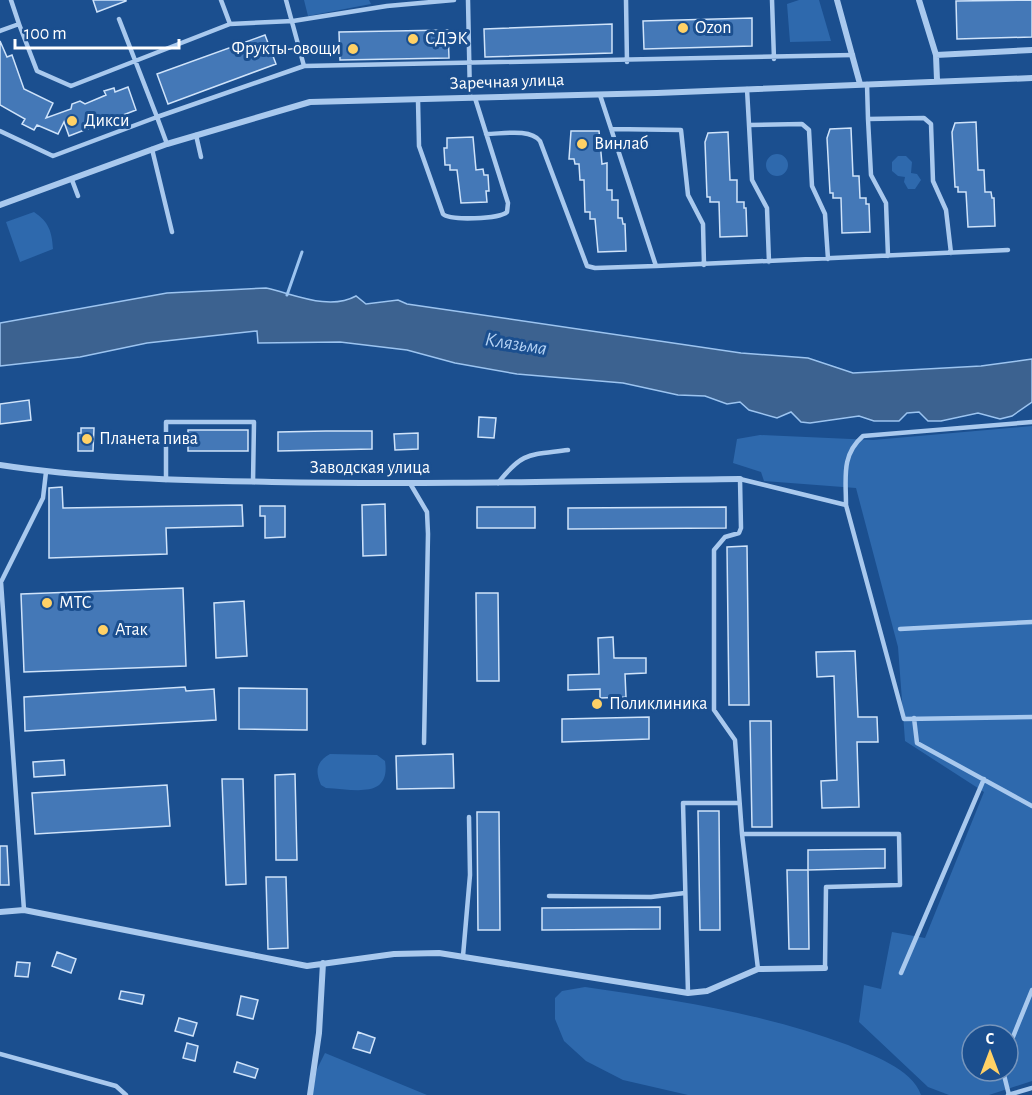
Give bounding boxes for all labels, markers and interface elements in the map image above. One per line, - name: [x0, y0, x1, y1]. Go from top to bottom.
- scale bar: [15, 12, 178, 50]
- place label: Ozon: [695, 19, 732, 37]
- marker: Ozon: [676, 21, 690, 35]
- text: 100 m: [24, 25, 67, 43]
- place label: СДЭК: [425, 30, 468, 48]
- marker: СДЭК: [406, 32, 420, 46]
- place label: Фрукты-овощи: [232, 40, 341, 58]
- marker: Фрукты-овощи: [346, 42, 360, 56]
- street label: Заречная улица: [449, 71, 565, 93]
- place label: Дикси: [84, 112, 130, 130]
- marker: Дикси: [65, 114, 79, 128]
- place label: Винлаб: [594, 134, 648, 153]
- marker: Винлаб: [575, 137, 589, 151]
- water label: Клязьма: [484, 329, 548, 359]
- place label: Планета пива: [99, 430, 198, 448]
- marker: Планета пива: [80, 432, 94, 446]
- street label: Заводская улица: [310, 459, 430, 477]
- place label: МТС: [59, 594, 92, 612]
- marker: МТС: [40, 596, 54, 610]
- place label: Атак: [115, 621, 149, 639]
- marker: Атак: [96, 623, 110, 637]
- place label: Поликлиника: [609, 695, 707, 713]
- marker: Поликлиника: [590, 697, 604, 711]
- north arrow: [960, 1023, 1020, 1083]
- text: С: [986, 1031, 995, 1047]

